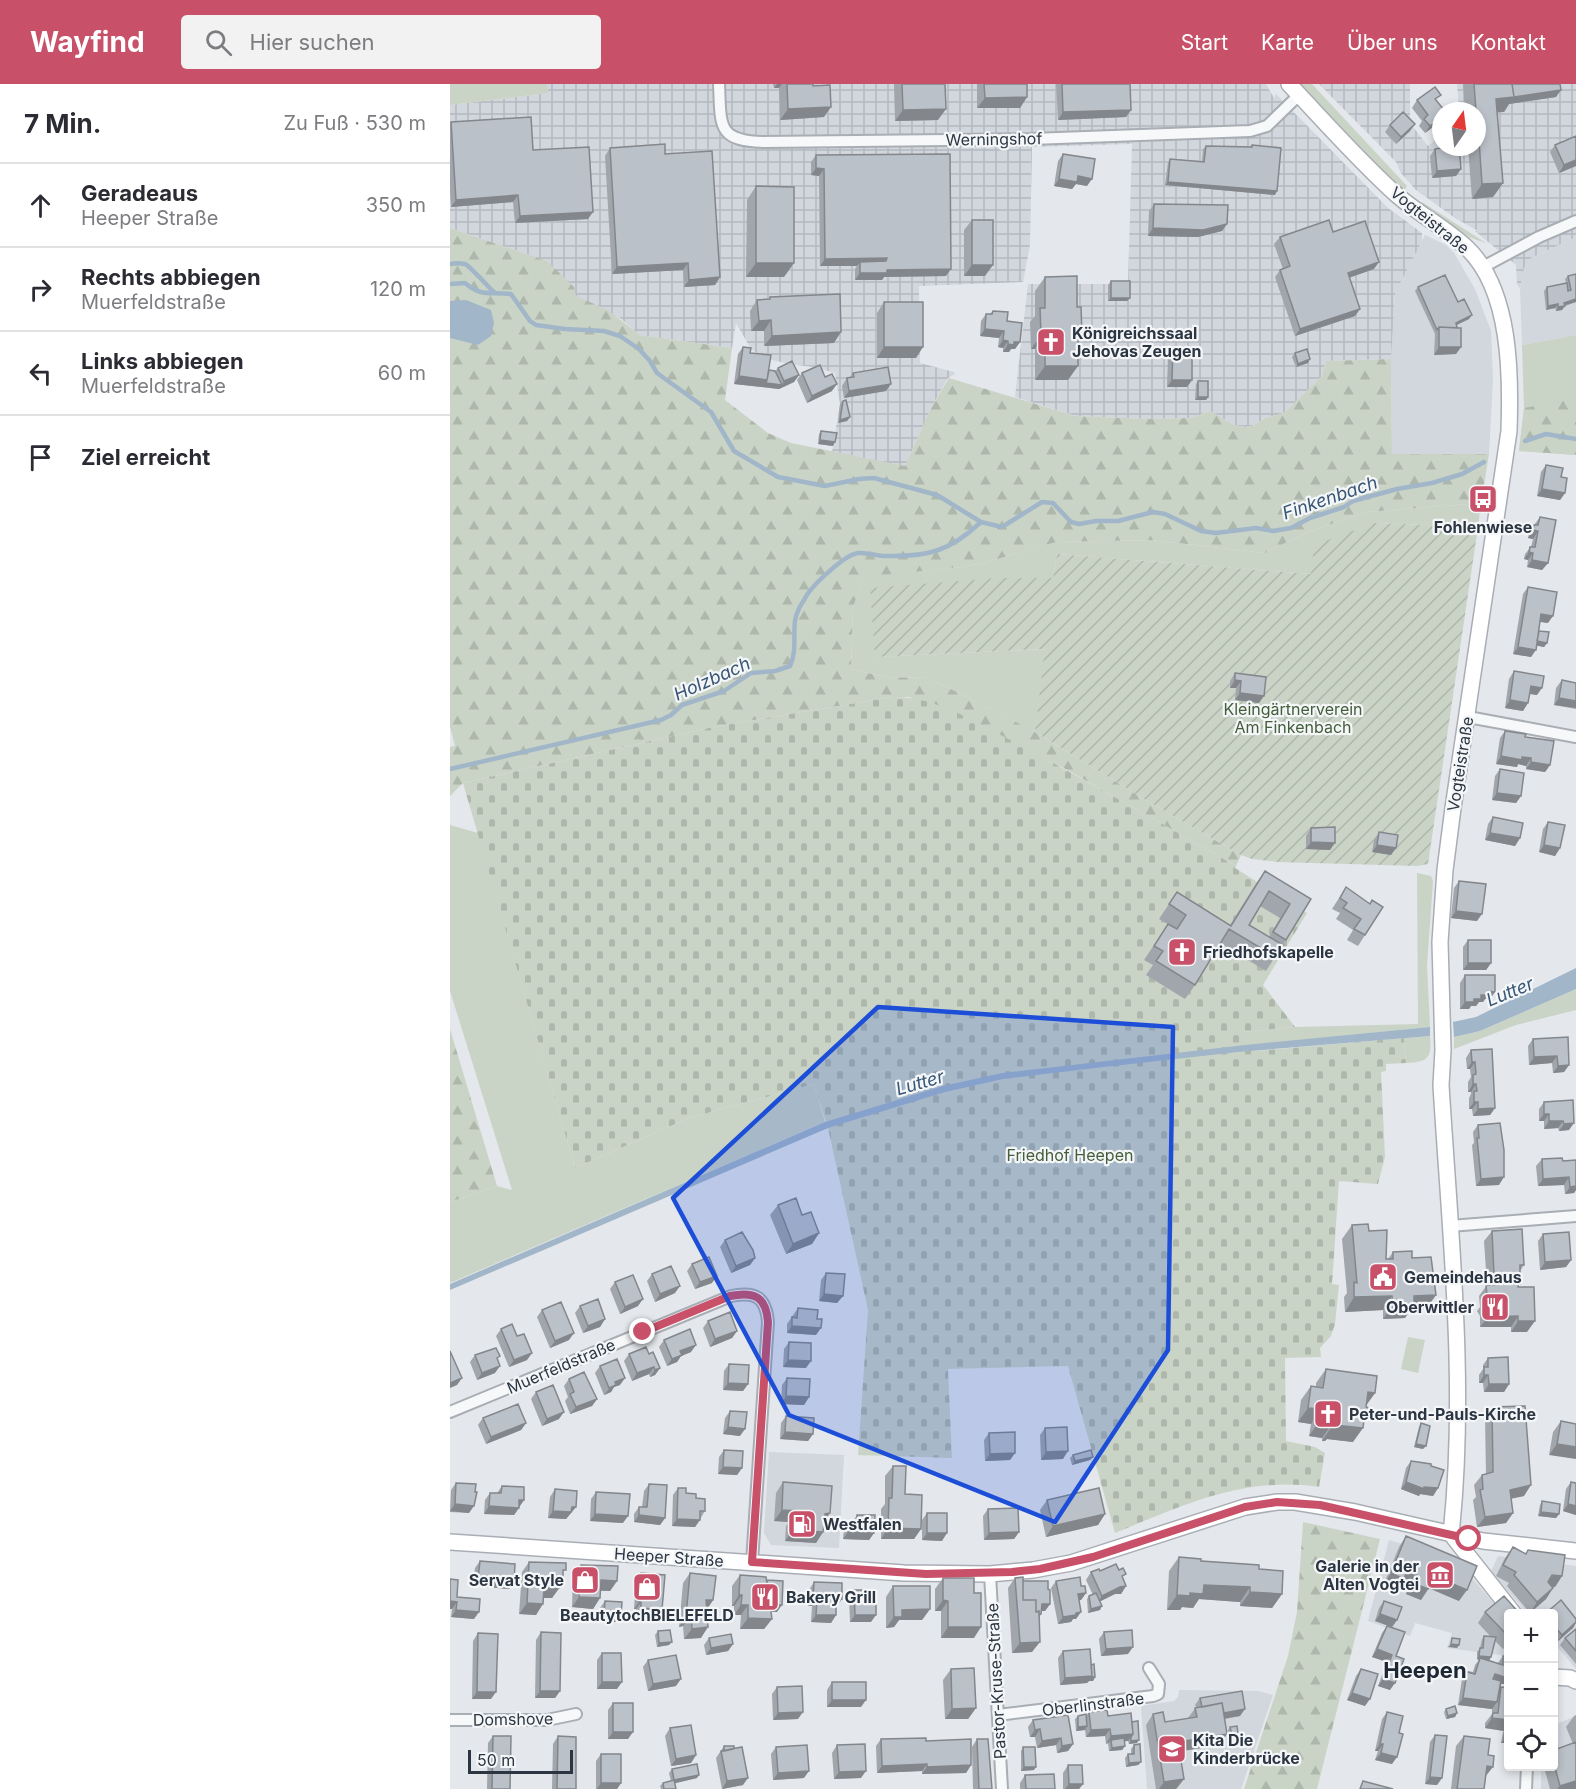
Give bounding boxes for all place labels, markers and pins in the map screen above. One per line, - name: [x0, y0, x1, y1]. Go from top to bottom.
- place label: Königreichssaal Jehovas Zeugen: [1072, 323, 1202, 361]
- church icon: Königreichssaal Jehovas Zeugen: [1035, 326, 1067, 358]
- bus stop icon: Fohlenwiese: [1467, 483, 1499, 515]
- place label: Fohlenwiese: [1434, 517, 1532, 537]
- church icon: Friedhofskapelle: [1166, 936, 1198, 968]
- place label: Friedhofskapelle: [1203, 942, 1334, 962]
- public building icon: Gemeindehaus: [1367, 1261, 1399, 1293]
- place label: Gemeindehaus: [1404, 1267, 1522, 1287]
- restaurant icon: Oberwittler: [1479, 1291, 1511, 1323]
- place label: Oberwittler: [1386, 1297, 1474, 1317]
- church icon: Peter-und-Pauls-Kirche: [1312, 1398, 1344, 1430]
- place label: Peter-und-Pauls-Kirche: [1349, 1404, 1536, 1424]
- fuel station icon: Westfalen: [786, 1508, 818, 1540]
- place label: Westfalen: [823, 1514, 902, 1534]
- place label: Galerie in der Alten Vogtei: [1315, 1556, 1419, 1594]
- museum icon: Galerie in der Alten Vogtei: [1424, 1559, 1456, 1591]
- shop icon: Servat Style: [569, 1564, 601, 1596]
- place label: Servat Style: [469, 1570, 564, 1590]
- shop icon: BeautytochBIELEFELD: [631, 1571, 663, 1603]
- restaurant icon: Bakery Grill: [749, 1581, 781, 1613]
- place label: Bakery Grill: [786, 1587, 876, 1607]
- place label: BeautytochBIELEFELD: [560, 1605, 734, 1625]
- place label: Kita Die Kinderbrücke: [1193, 1730, 1300, 1768]
- school or university icon: Kita Die Kinderbrücke: [1156, 1733, 1188, 1765]

